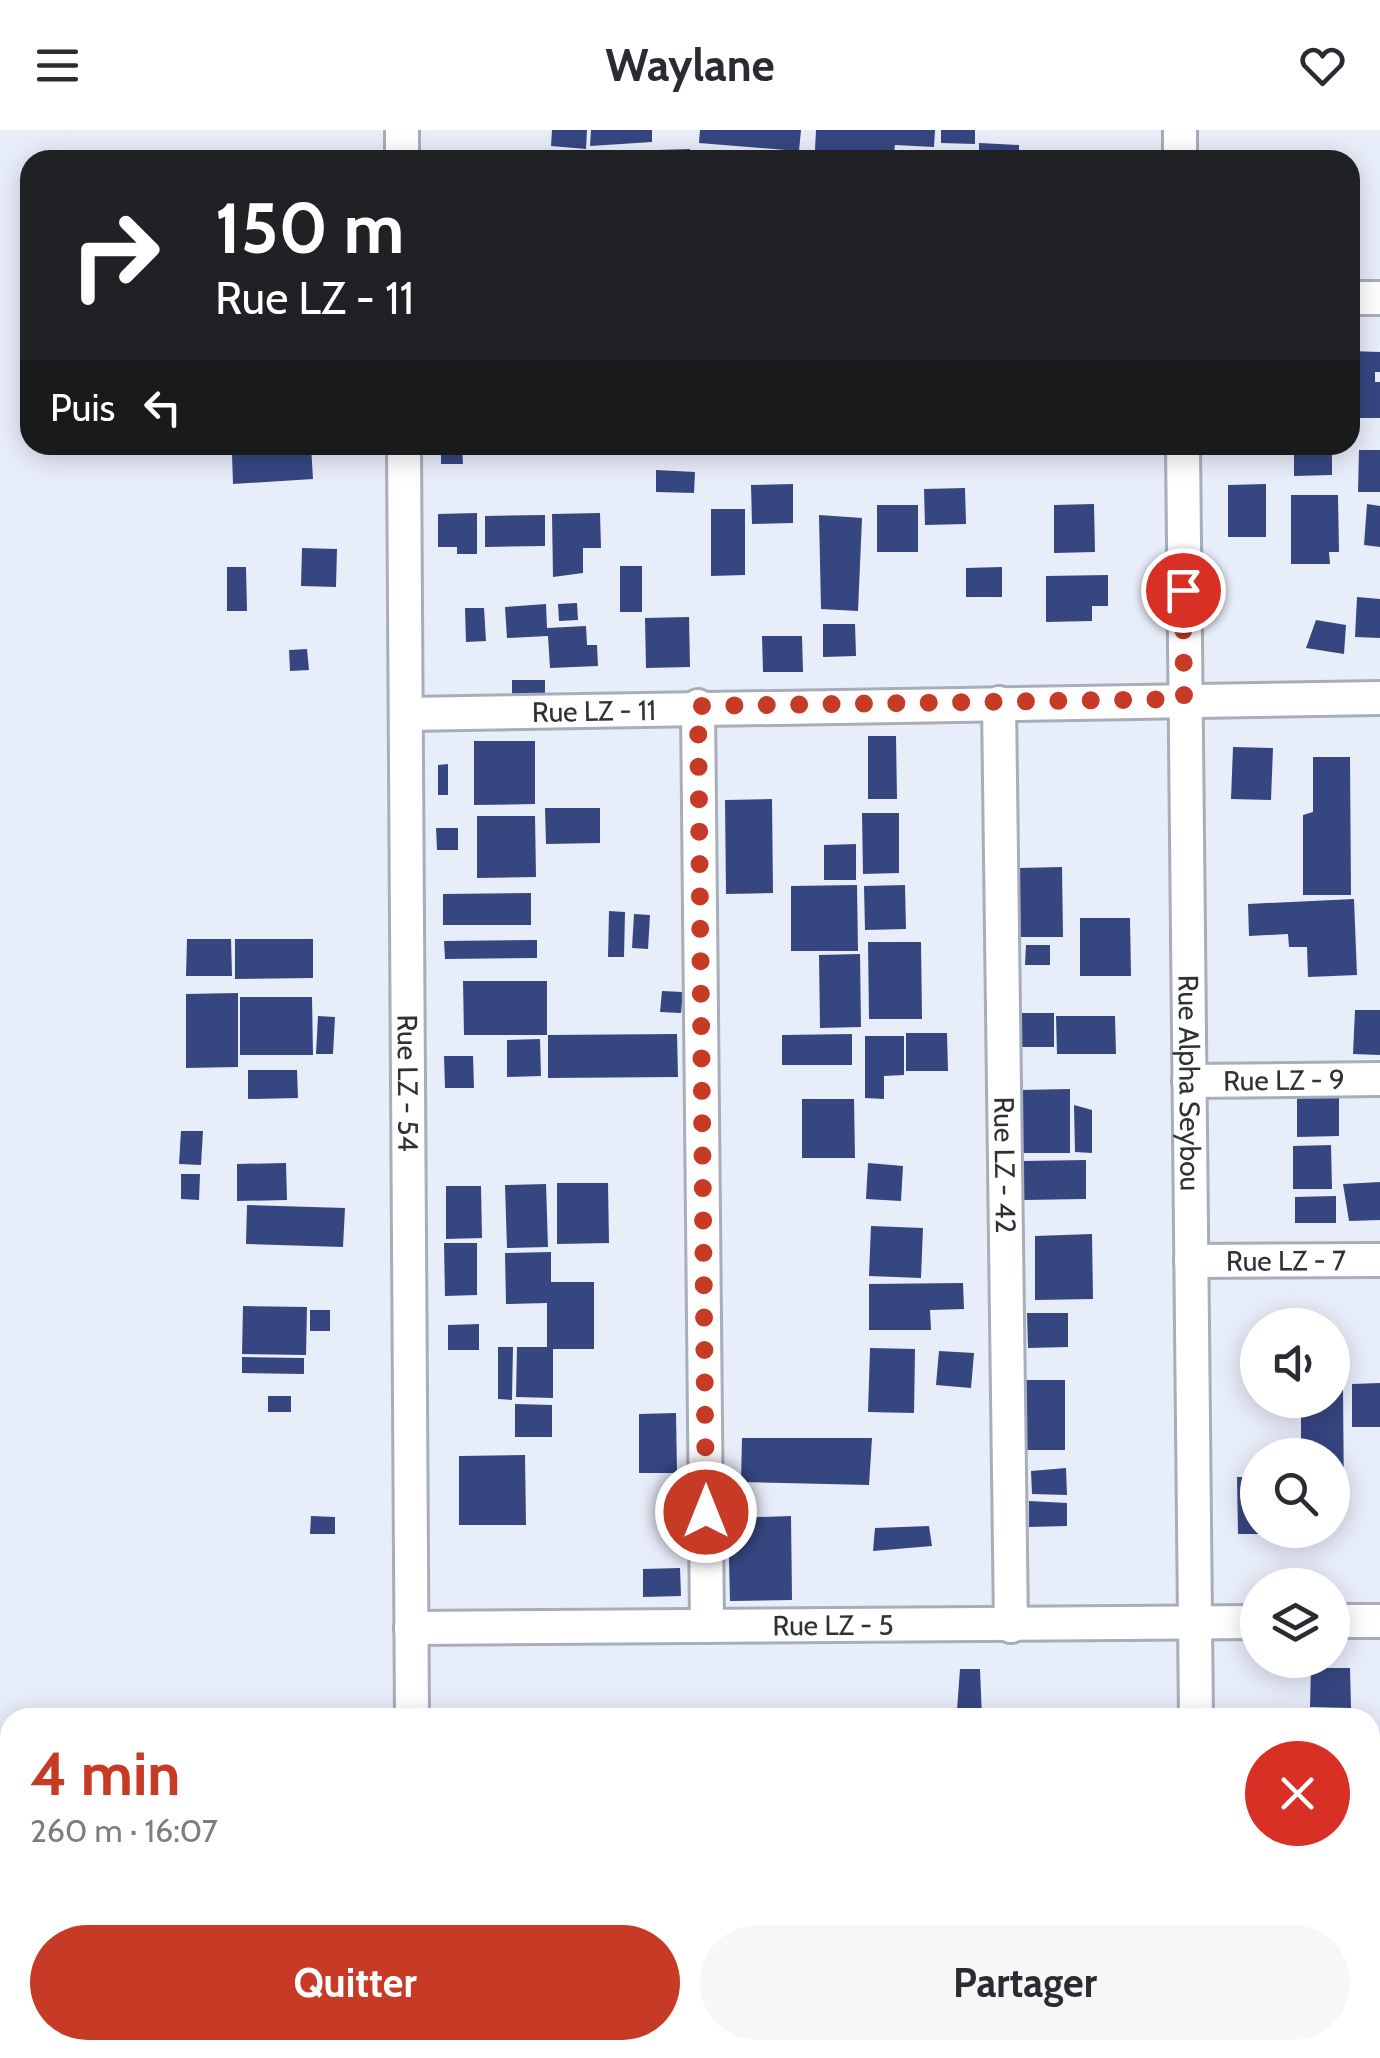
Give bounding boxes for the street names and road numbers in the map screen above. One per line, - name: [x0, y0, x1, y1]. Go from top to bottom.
- street label: Rue LZ - 11: [532, 693, 656, 729]
- street label: Rue Alpha Seybou: [1171, 975, 1208, 1191]
- street label: Rue LZ - 54: [391, 1014, 425, 1152]
- street label: Rue LZ - 9: [1223, 1062, 1345, 1098]
- street label: Rue LZ - 42: [987, 1096, 1023, 1234]
- street label: Rue LZ - 7: [1226, 1243, 1346, 1278]
- street label: Rue LZ - 5: [772, 1608, 894, 1642]

